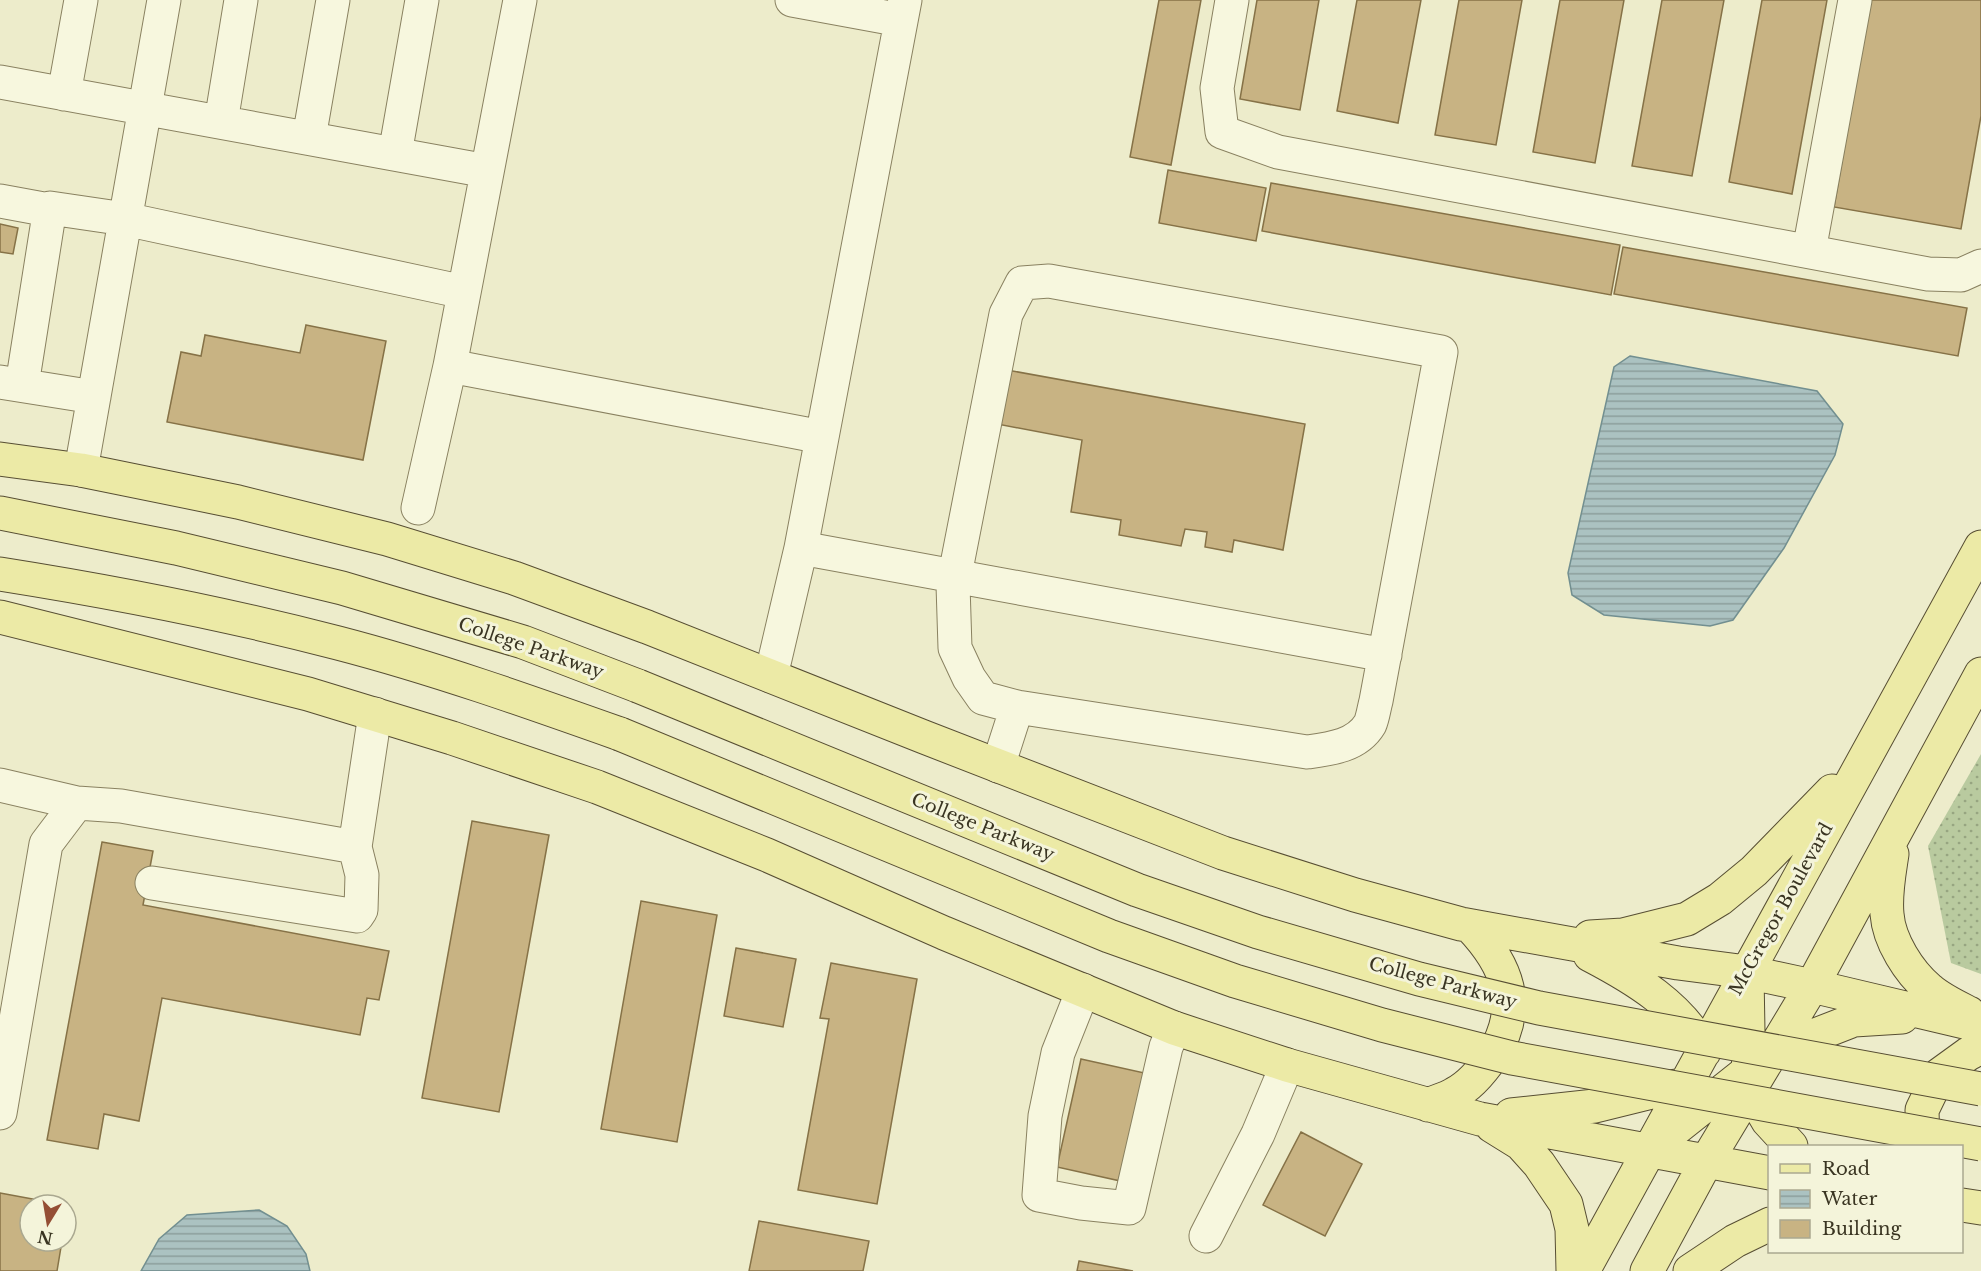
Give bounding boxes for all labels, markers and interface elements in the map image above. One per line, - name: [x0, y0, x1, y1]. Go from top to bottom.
- street label: College Parkway: [455, 613, 607, 683]
- street label: College Parkway: [908, 788, 1058, 866]
- street label: McGregor Boulevard: [1724, 819, 1838, 999]
- street label: College Parkway: [1367, 953, 1520, 1013]
- legend: [1768, 1145, 1963, 1253]
- text: Road: [1822, 1158, 1870, 1180]
- text: Water: [1821, 1188, 1878, 1210]
- north arrow: [18, 1193, 78, 1253]
- text: Building: [1822, 1218, 1901, 1240]
- text: N: [36, 1226, 54, 1249]

